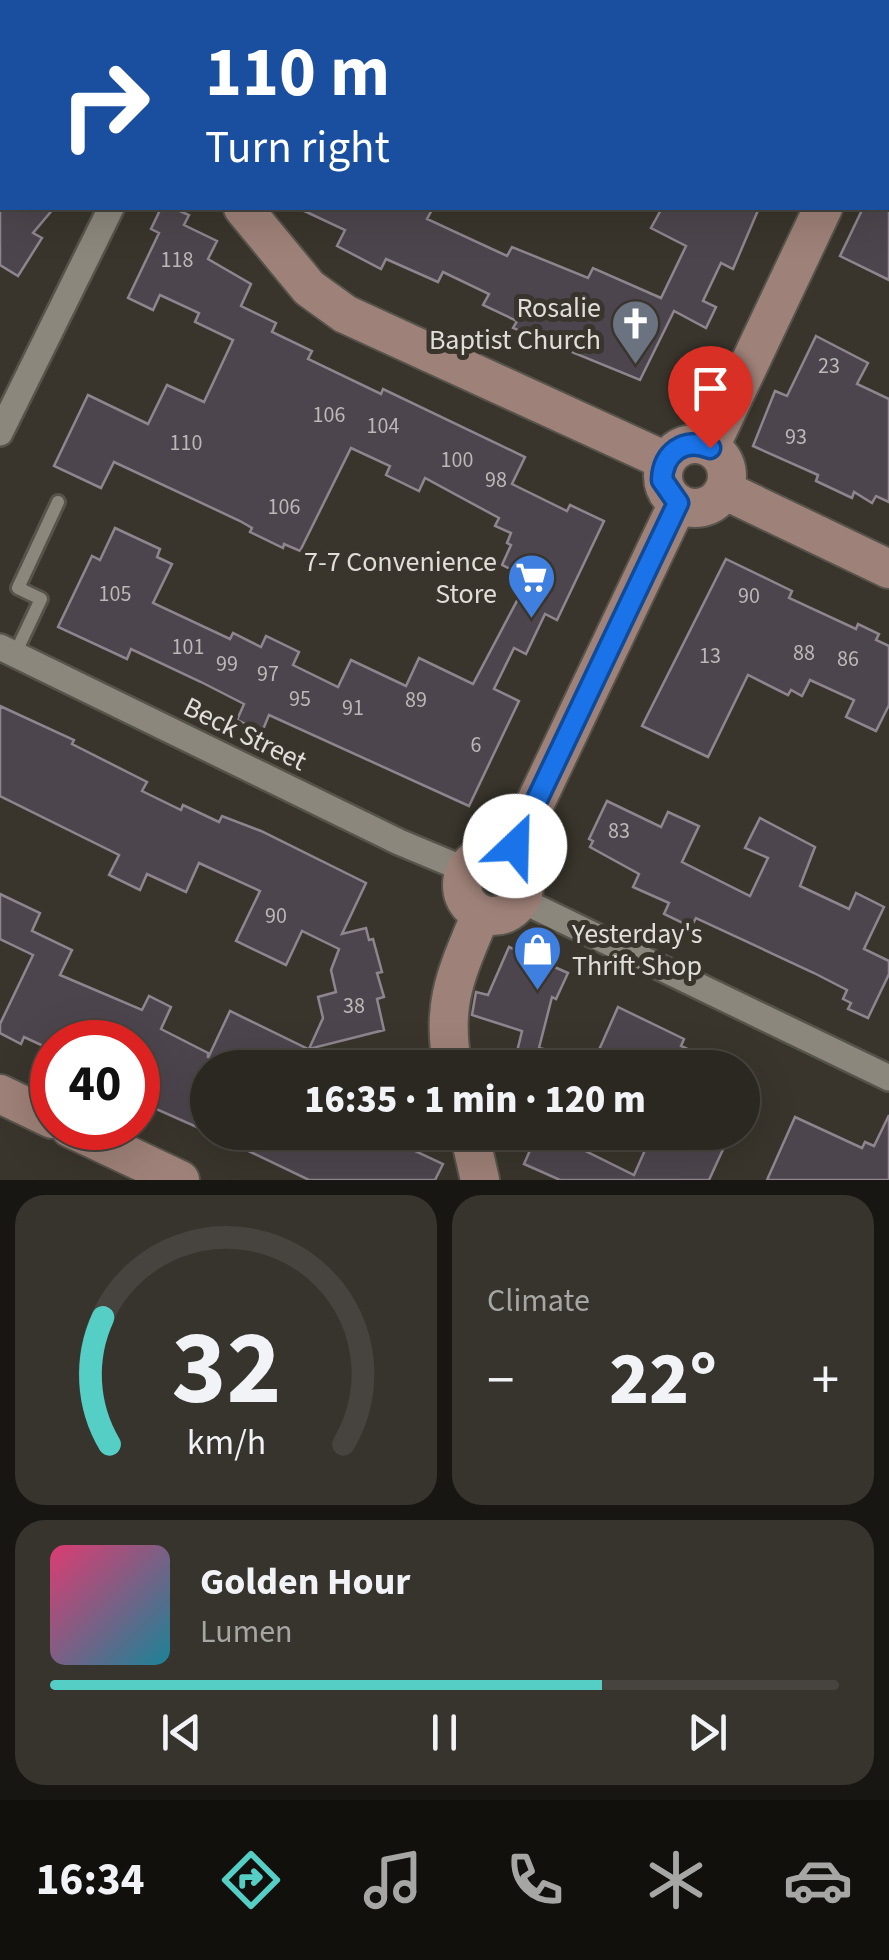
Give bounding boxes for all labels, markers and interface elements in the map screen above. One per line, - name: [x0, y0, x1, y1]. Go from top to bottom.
- text: 110 m: [205, 23, 390, 123]
- icon: right: [40, 40, 170, 170]
- text: Turn right: [205, 116, 390, 180]
- house number: 118: [161, 244, 193, 276]
- place label: Rosalie Baptist Church: [429, 288, 601, 360]
- church icon: Rosalie Baptist Church: [610, 298, 662, 366]
- pin: [668, 346, 753, 449]
- house number: 23: [818, 350, 840, 382]
- icon: arrive: [683, 361, 738, 416]
- house number: 106: [313, 399, 345, 431]
- house number: 104: [367, 410, 399, 442]
- house number: 93: [785, 421, 807, 453]
- house number: 110: [170, 427, 202, 459]
- house number: 100: [441, 444, 473, 476]
- house number: 98: [485, 464, 507, 496]
- house number: 106: [268, 491, 300, 523]
- place label: 7-7 Convenience Store: [304, 542, 497, 614]
- supermarket icon: 7-7 Convenience Store: [506, 552, 558, 620]
- house number: 105: [99, 578, 131, 610]
- house number: 90: [738, 580, 760, 612]
- house number: 101: [172, 631, 204, 663]
- house number: 88: [793, 637, 815, 669]
- house number: 13: [699, 640, 721, 672]
- house number: 86: [837, 643, 859, 675]
- house number: 99: [216, 648, 238, 680]
- house number: 97: [257, 658, 279, 690]
- house number: 95: [289, 683, 311, 715]
- house number: 89: [405, 684, 427, 716]
- street label: Beck Street: [177, 687, 314, 781]
- house number: 91: [342, 692, 364, 724]
- house number: 6: [471, 729, 482, 761]
- position arrow: [463, 794, 567, 898]
- house number: 83: [608, 815, 630, 847]
- house number: 90: [265, 900, 287, 932]
- place label: Yesterday's Thrift Shop: [571, 914, 703, 986]
- shop icon: Yesterday's Thrift Shop: [511, 924, 563, 992]
- house number: 38: [343, 990, 365, 1022]
- speed limit sign: 40: [30, 1020, 160, 1150]
- text: 16:35 · 1 min · 120 m: [304, 1073, 646, 1127]
- text: Climate: [487, 1278, 590, 1324]
- text: 32: [171, 1296, 281, 1444]
- text: 22°: [609, 1326, 717, 1433]
- text: −: [487, 1342, 514, 1420]
- text: +: [812, 1342, 839, 1420]
- text: km/h: [186, 1417, 266, 1468]
- text: Golden Hour: [200, 1555, 410, 1609]
- text: Lumen: [200, 1609, 293, 1655]
- icon: previous: [154, 1705, 209, 1760]
- icon: pause: [417, 1705, 472, 1760]
- icon: next: [680, 1705, 735, 1760]
- icon: directions: [216, 1845, 286, 1915]
- icon: music: [358, 1845, 428, 1915]
- icon: phone: [500, 1845, 570, 1915]
- icon: climate: [641, 1845, 711, 1915]
- icon: car: [783, 1845, 853, 1915]
- text: 16:34: [36, 1848, 144, 1912]

